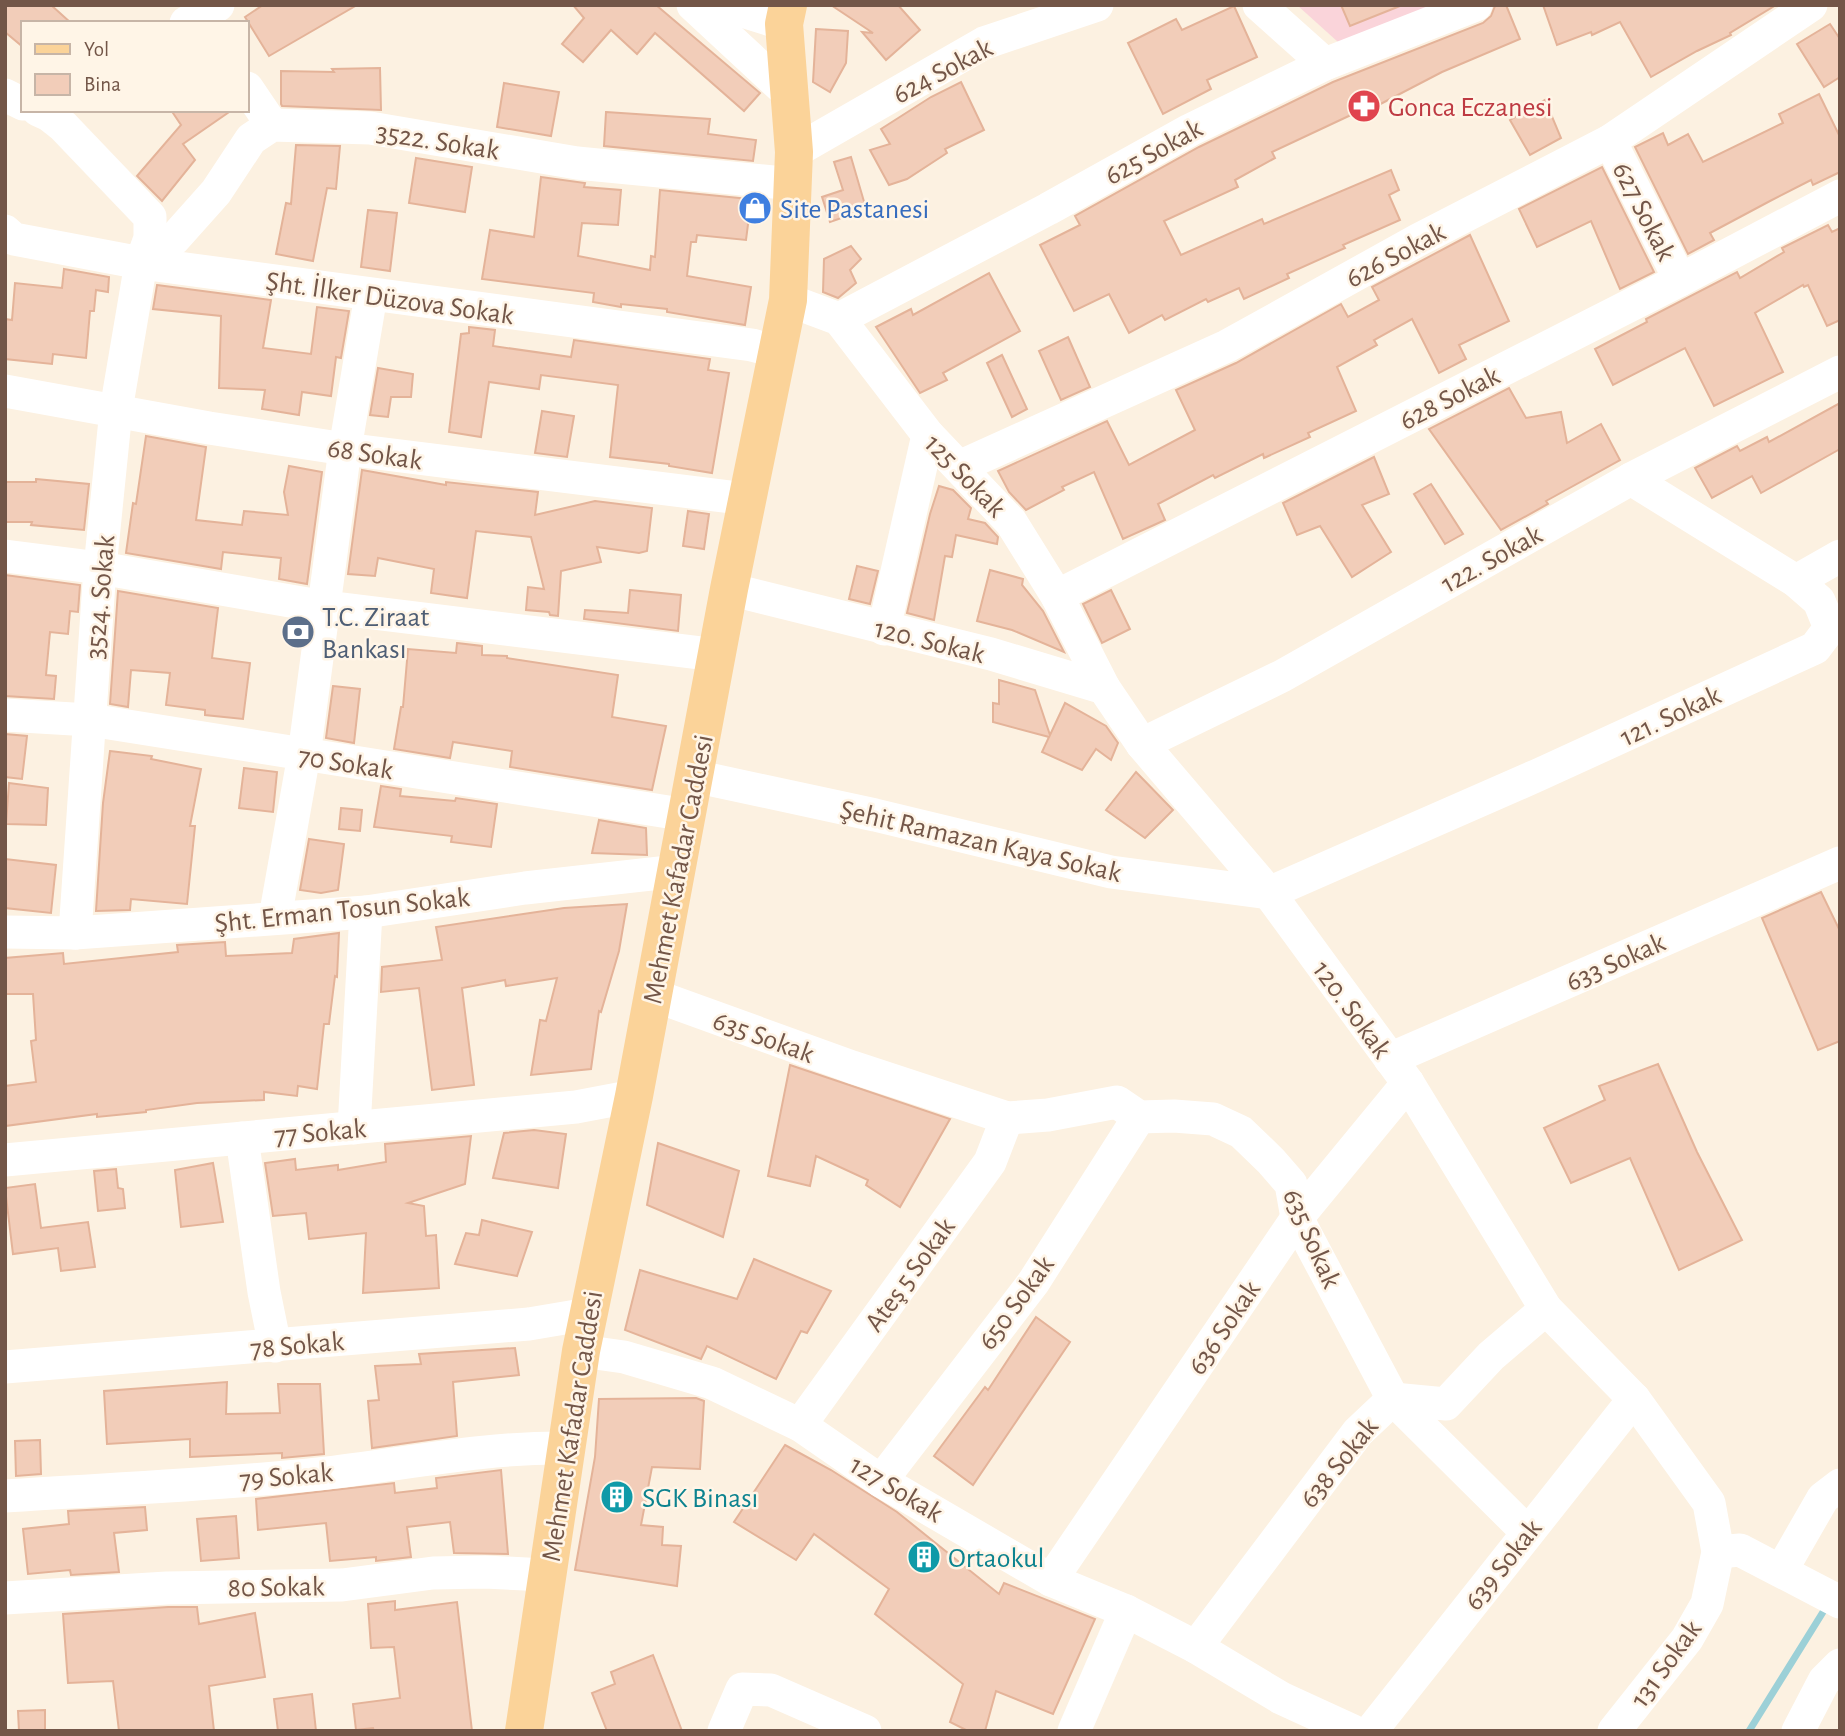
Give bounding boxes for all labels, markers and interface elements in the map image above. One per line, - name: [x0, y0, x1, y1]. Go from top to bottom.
- legend: [21, 21, 248, 112]
- street label: 624 Sokak: [889, 34, 998, 110]
- text: Yol: [84, 39, 109, 60]
- text: Bina: [84, 74, 121, 95]
- pharmacy icon: Gonca Eczanesi: [1345, 87, 1383, 125]
- place label: Gonca Eczanesi: [1388, 94, 1552, 122]
- street label: 625 Sokak: [1101, 115, 1208, 191]
- street label: 3522. Sokak: [374, 118, 501, 166]
- street label: 627 Sokak: [1607, 158, 1680, 266]
- shop icon: Site Pastanesi: [736, 189, 774, 227]
- place label: Site Pastanesi: [780, 196, 929, 224]
- street label: 626 Sokak: [1342, 218, 1450, 293]
- street label: Şht. İlker Düzova Sokak: [264, 266, 516, 330]
- street label: 628 Sokak: [1395, 362, 1505, 436]
- street label: 125 Sokak: [919, 430, 1011, 523]
- street label: 68 Sokak: [326, 434, 424, 476]
- street label: 122. Sokak: [1437, 521, 1547, 599]
- street label: 3524. Sokak: [82, 534, 120, 661]
- place label: T.C. Ziraat Bankası: [322, 604, 429, 664]
- bank icon: T.C. Ziraat Bankası: [279, 613, 317, 651]
- street label: 120. Sokak: [872, 615, 988, 669]
- street label: 121. Sokak: [1616, 681, 1726, 752]
- street label: Mehmet Kafadar Caddesi: [639, 732, 719, 1006]
- street label: 70 Sokak: [296, 743, 395, 785]
- street label: Şehit Ramazan Kaya Sokak: [837, 796, 1124, 888]
- street label: Şht. Erman Tosun Sokak: [213, 884, 471, 938]
- street label: 633 Sokak: [1562, 929, 1670, 997]
- street label: 120. Sokak: [1307, 956, 1396, 1064]
- street label: 635 Sokak: [709, 1007, 818, 1069]
- street label: 77 Sokak: [273, 1115, 368, 1151]
- street label: 635 Sokak: [1277, 1185, 1345, 1293]
- street label: Ateş 5 Sokak: [860, 1213, 961, 1337]
- street label: 650 Sokak: [973, 1251, 1060, 1355]
- street label: 636 Sokak: [1183, 1276, 1266, 1380]
- street label: Mehmet Kafadar Caddesi: [538, 1289, 608, 1564]
- street label: 78 Sokak: [249, 1328, 345, 1364]
- street label: 638 Sokak: [1295, 1413, 1384, 1514]
- street label: 127 Sokak: [845, 1451, 948, 1528]
- street label: 79 Sokak: [238, 1459, 334, 1495]
- building icon: SGK Binası: [598, 1478, 636, 1516]
- place label: SGK Binası: [642, 1485, 758, 1513]
- street label: 639 Sokak: [1460, 1514, 1548, 1616]
- building icon: Ortaokul: [905, 1538, 943, 1576]
- place label: Ortaokul: [948, 1545, 1044, 1573]
- street label: 80 Sokak: [227, 1573, 325, 1603]
- street label: 131 Sokak: [1626, 1615, 1707, 1713]

